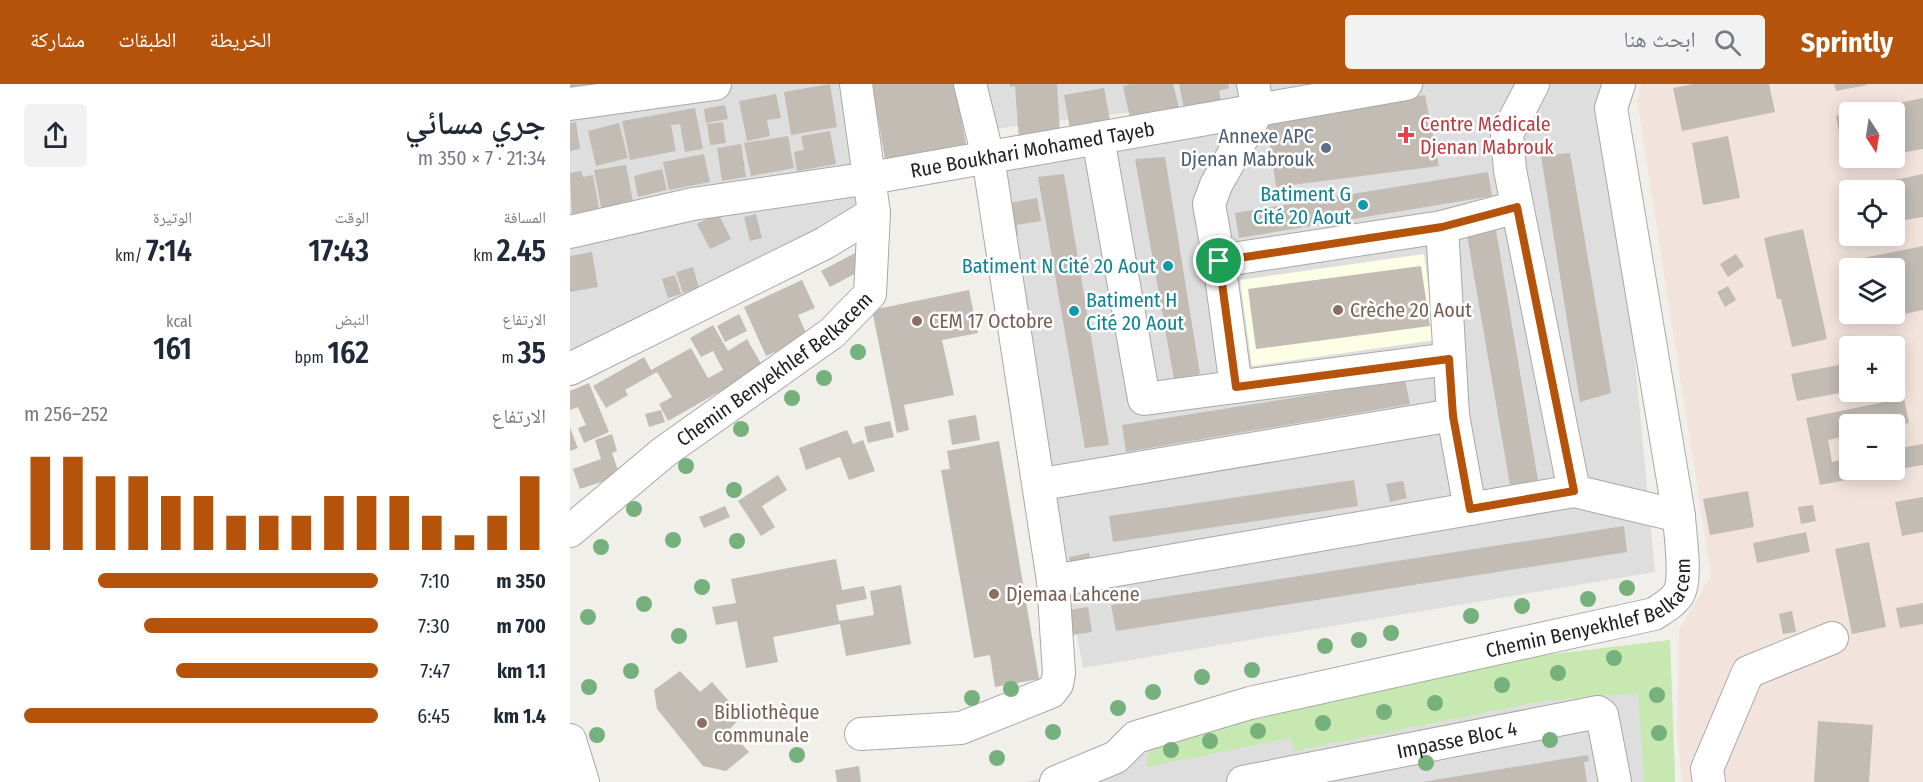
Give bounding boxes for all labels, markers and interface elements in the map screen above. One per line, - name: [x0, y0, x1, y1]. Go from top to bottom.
- search box: [1345, 15, 1765, 69]
- text: ابحث هنا: [1624, 26, 1696, 53]
- icon: search: [1711, 26, 1744, 59]
- text: Sprintly: [1801, 26, 1893, 59]
- text: مشاركة: [30, 27, 85, 53]
- text: الطبقات: [118, 27, 177, 53]
- text: الخريطة: [210, 27, 271, 53]
- north arrow: [1839, 102, 1905, 168]
- map controls: [1839, 102, 1905, 480]
- text: جري مسائي: [405, 103, 546, 143]
- button: share: [24, 104, 87, 167]
- place label: Centre Médicale Djenan Mabrouk: [1420, 112, 1554, 159]
- street label: Rue Boukhari Mohamed Tayeb: [909, 116, 1156, 183]
- place label: Annexe APC Djenan Mabrouk: [1181, 124, 1315, 171]
- marker: Centre Médicale Djenan Mabrouk: [1397, 126, 1415, 144]
- marker: Annexe APC Djenan Mabrouk: [1319, 141, 1333, 155]
- text: 21:34 · 7 × 350 m: [418, 146, 546, 170]
- button: locate: [1839, 180, 1905, 246]
- place label: Batiment G Cité 20 Aout: [1253, 182, 1351, 229]
- marker: Batiment G Cité 20 Aout: [1356, 198, 1370, 212]
- text: الوتيرة: [153, 208, 192, 227]
- text: الوقت: [335, 208, 369, 227]
- text: المسافة: [504, 208, 546, 227]
- text: 7:14: [146, 233, 192, 269]
- text: 17:43: [308, 233, 369, 269]
- text: 2.45: [497, 233, 546, 269]
- pin: [1193, 235, 1244, 286]
- icon: arrive: [1202, 244, 1235, 277]
- text: /km: [115, 246, 146, 265]
- text: km: [473, 246, 497, 265]
- place label: Batiment N Cité 20 Aout: [962, 254, 1156, 278]
- button: layers: [1839, 258, 1905, 324]
- marker: Batiment N Cité 20 Aout: [1161, 259, 1175, 273]
- street label: Chemin Benyekhlef Belkacem: [672, 287, 877, 451]
- place label: Batiment H Cité 20 Aout: [1086, 288, 1184, 335]
- place label: Crèche 20 Aout: [1350, 298, 1472, 322]
- marker: Crèche 20 Aout: [1331, 303, 1345, 317]
- marker: Batiment H Cité 20 Aout: [1067, 304, 1081, 318]
- place label: CEM 17 Octobre: [929, 309, 1053, 333]
- text: النبض: [335, 310, 369, 329]
- text: الارتفاع: [502, 310, 546, 329]
- text: kcal: [166, 312, 192, 331]
- marker: CEM 17 Octobre: [910, 314, 924, 328]
- text: 161: [153, 331, 192, 367]
- text: 162: [328, 335, 369, 371]
- text: 35: [517, 335, 546, 371]
- button: +: [1839, 336, 1905, 402]
- text: bpm: [294, 348, 328, 367]
- text: m: [501, 348, 517, 367]
- text: 252–256 m: [24, 402, 108, 426]
- text: الارتفاع: [491, 404, 546, 428]
- button: −: [1839, 414, 1905, 480]
- street label: Chemin Benyekhlef Belkacem: [1483, 558, 1695, 663]
- text: 7:10: [420, 569, 450, 593]
- text: 350 m: [496, 569, 546, 593]
- place label: Djemaa Lahcene: [1006, 582, 1140, 606]
- marker: Djemaa Lahcene: [987, 587, 1001, 601]
- text: 7:30: [418, 614, 450, 638]
- text: 700 m: [496, 614, 546, 638]
- text: 7:47: [420, 659, 450, 683]
- text: 1.1 km: [497, 659, 546, 683]
- place label: Bibliothèque communale: [714, 700, 819, 747]
- text: 6:45: [417, 704, 450, 728]
- text: 1.4 km: [493, 704, 546, 728]
- marker: Bibliothèque communale: [695, 716, 709, 730]
- street label: Impasse Bloc 4: [1395, 716, 1519, 763]

